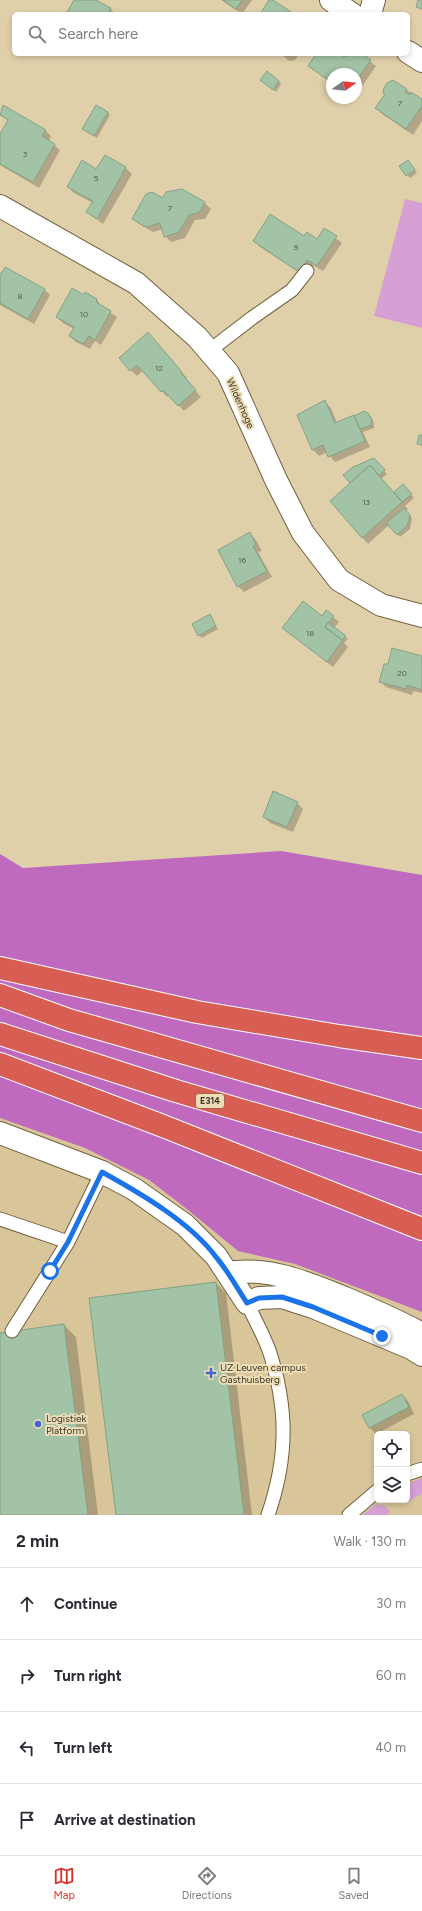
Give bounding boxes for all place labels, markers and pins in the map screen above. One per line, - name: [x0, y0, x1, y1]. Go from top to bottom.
- place label: UZ Leuven campus Gasthuisberg: [220, 1361, 306, 1386]
- marker: UZ Leuven campus Gasthuisberg: [205, 1367, 217, 1379]
- place label: Logistiek Platform: [46, 1412, 86, 1437]
- marker: Logistiek Platform: [33, 1419, 43, 1429]

